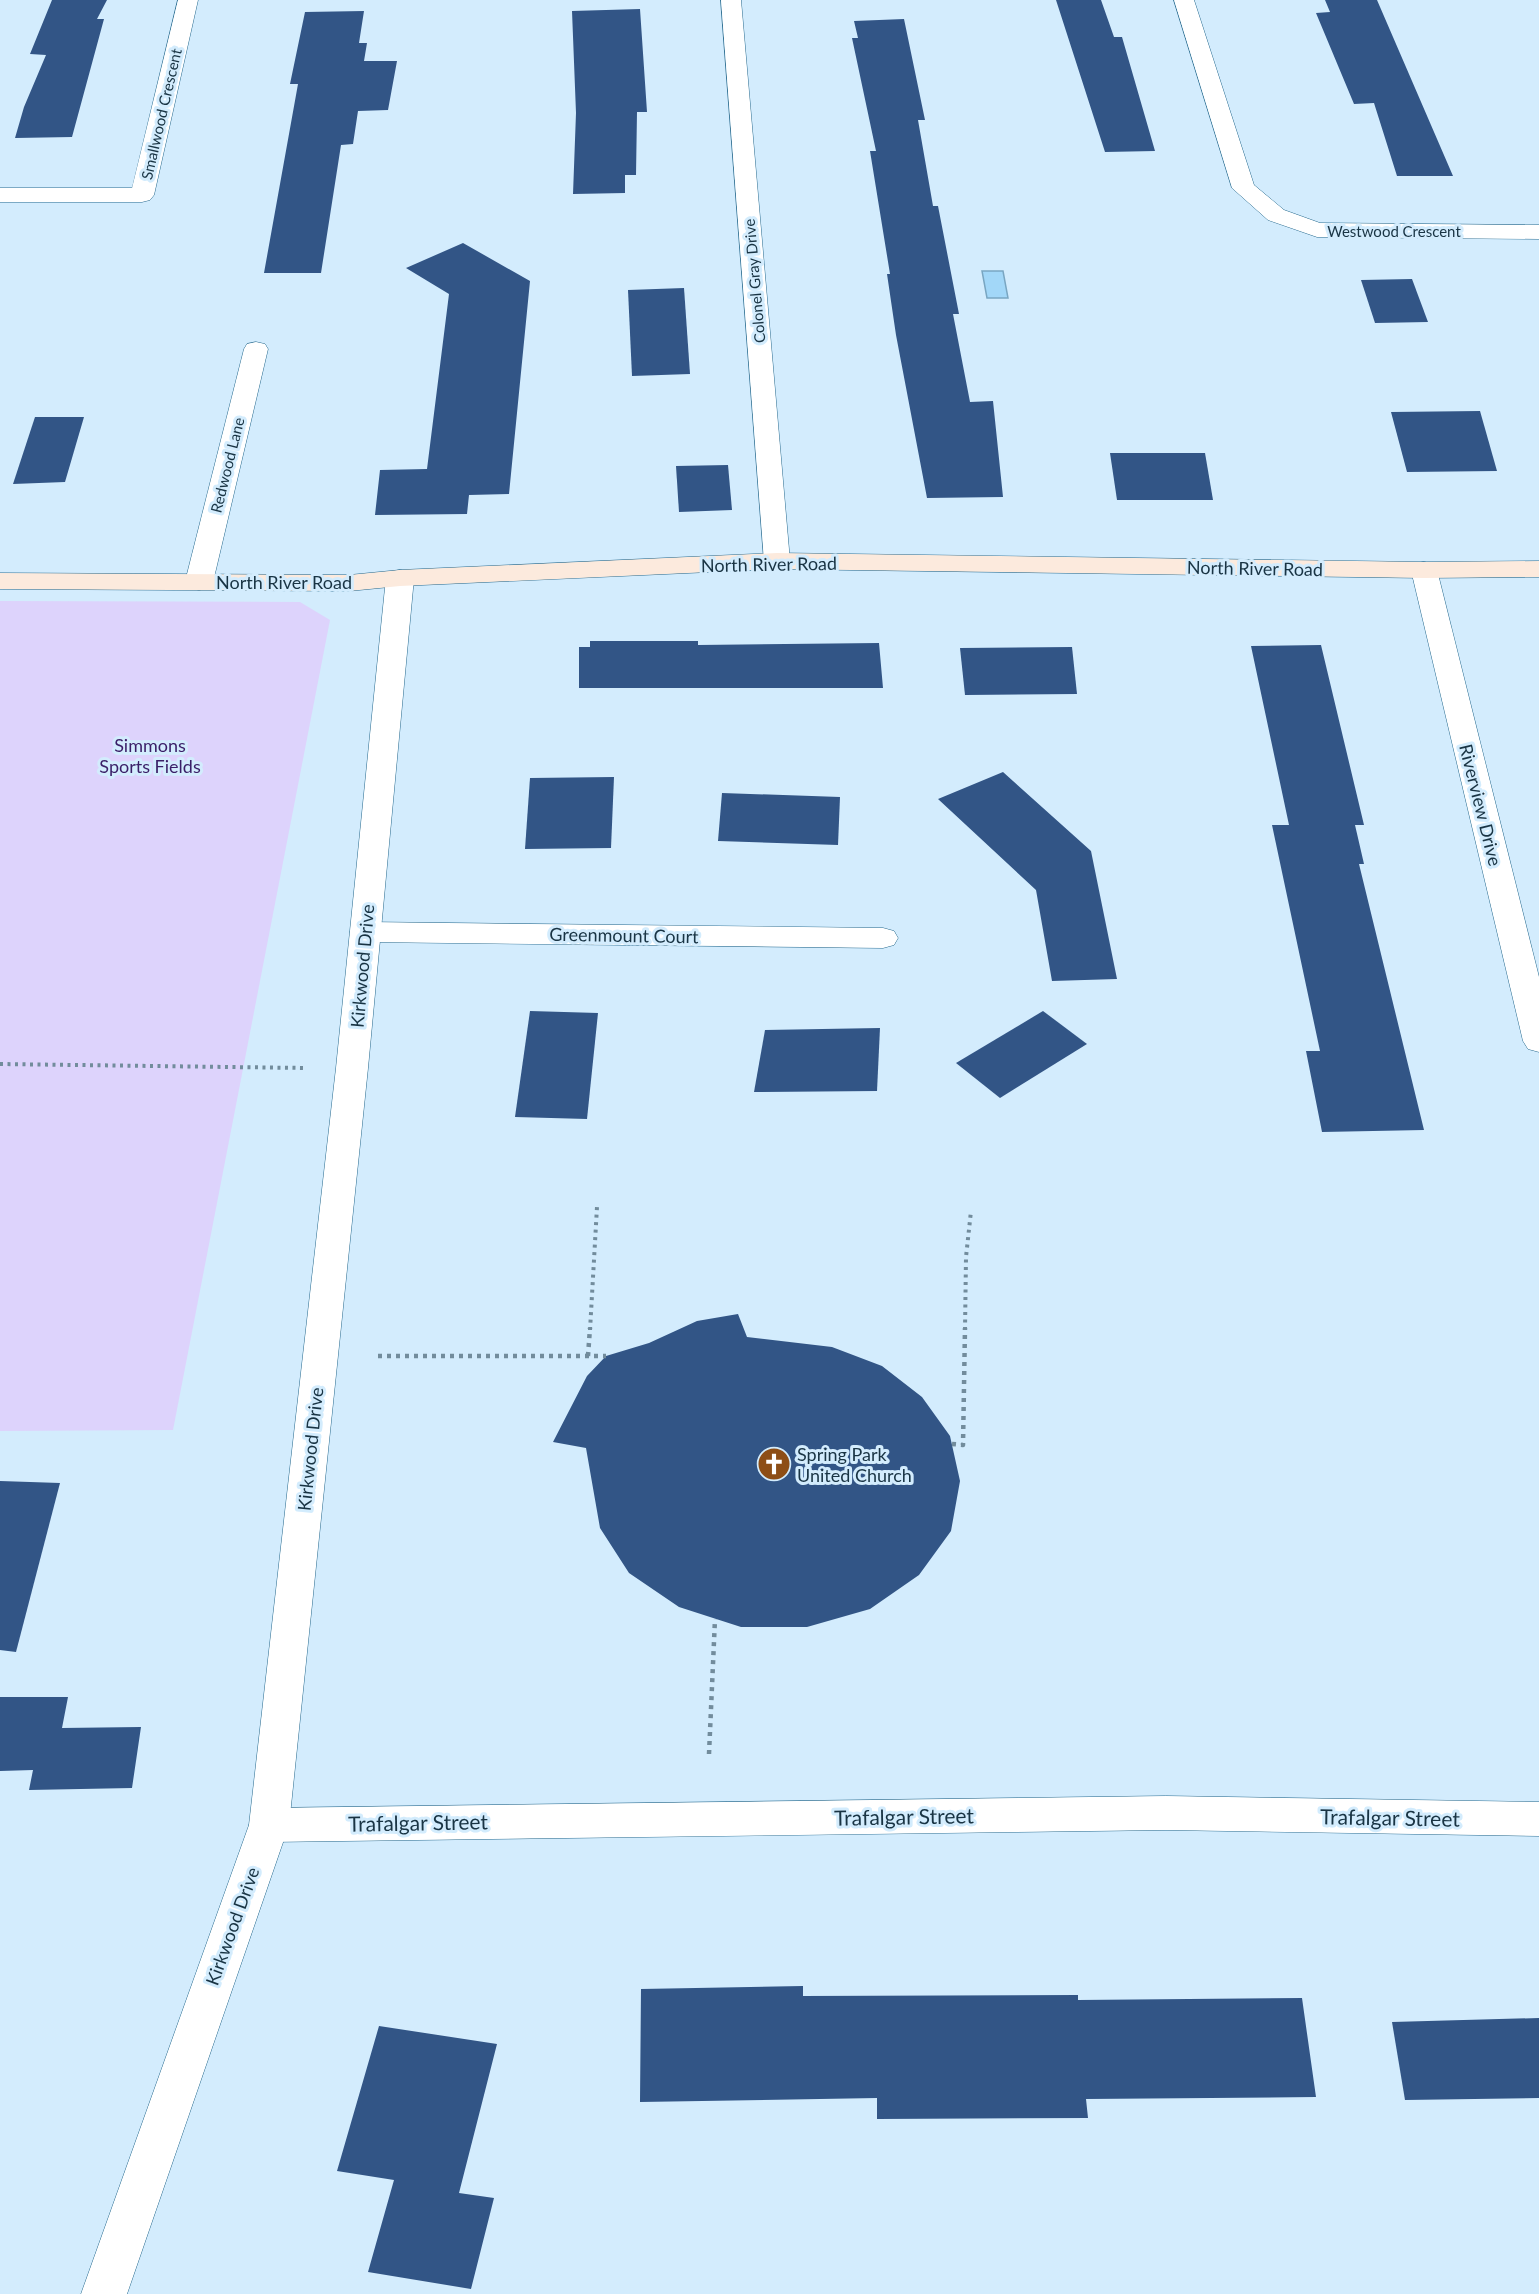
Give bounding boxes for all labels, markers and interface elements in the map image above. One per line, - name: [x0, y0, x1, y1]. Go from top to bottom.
- street label: Smallwood Crescent: [137, 46, 185, 181]
- street label: Colonel Gray Drive: [740, 218, 768, 344]
- street label: Westwood Crescent: [1327, 222, 1461, 240]
- street label: Redwood Lane: [206, 415, 248, 515]
- street label: North River Road: [701, 552, 837, 576]
- street label: North River Road: [1187, 556, 1323, 580]
- street label: North River Road: [216, 571, 352, 593]
- park label: Simmons Sports Fields: [99, 734, 201, 777]
- street label: Riverview Drive: [1455, 742, 1507, 868]
- street label: Kirkwood Drive: [346, 903, 378, 1029]
- street label: Greenmount Court: [549, 923, 699, 947]
- street label: Kirkwood Drive: [293, 1386, 327, 1512]
- place label: Spring Park United Church: [797, 1443, 912, 1486]
- church icon: Spring Park United Church: [756, 1446, 792, 1482]
- street label: Trafalgar Street: [834, 1802, 975, 1830]
- street label: Trafalgar Street: [1320, 1803, 1461, 1831]
- street label: Trafalgar Street: [348, 1808, 489, 1836]
- street label: Kirkwood Drive: [200, 1864, 264, 1988]

